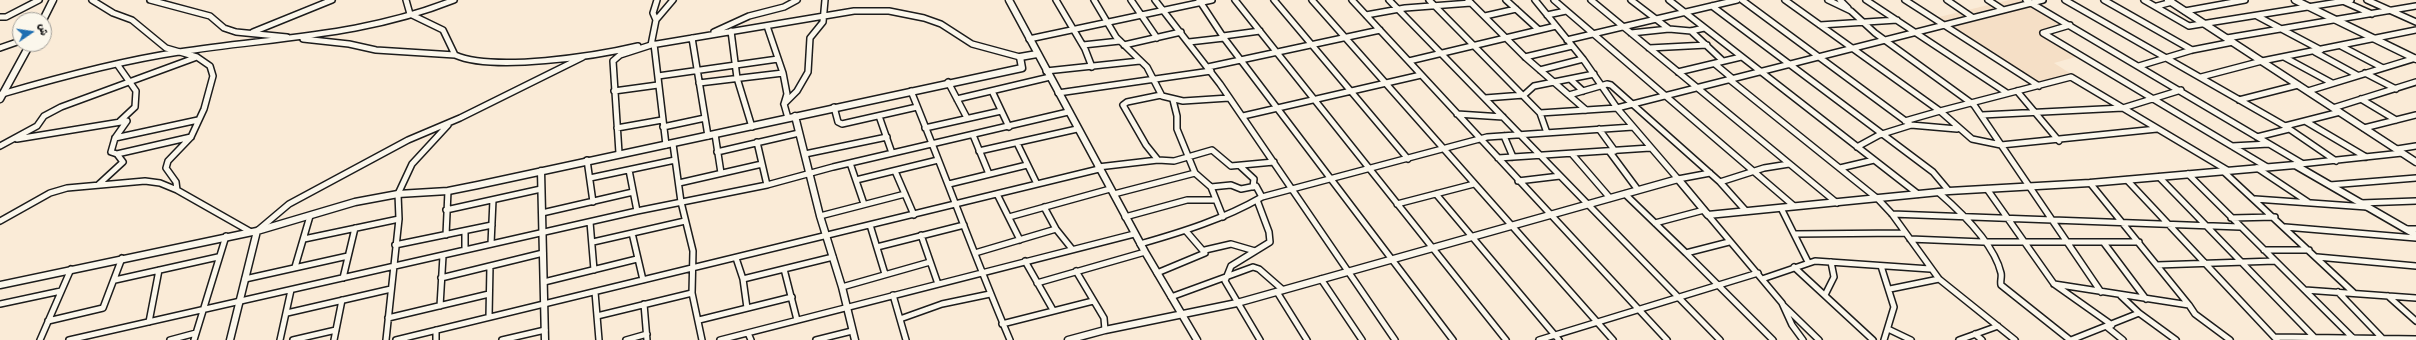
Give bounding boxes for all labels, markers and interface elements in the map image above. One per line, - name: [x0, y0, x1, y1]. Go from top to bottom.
- north arrow: [12, 12, 52, 52]
- text: ش: [35, 22, 52, 37]

